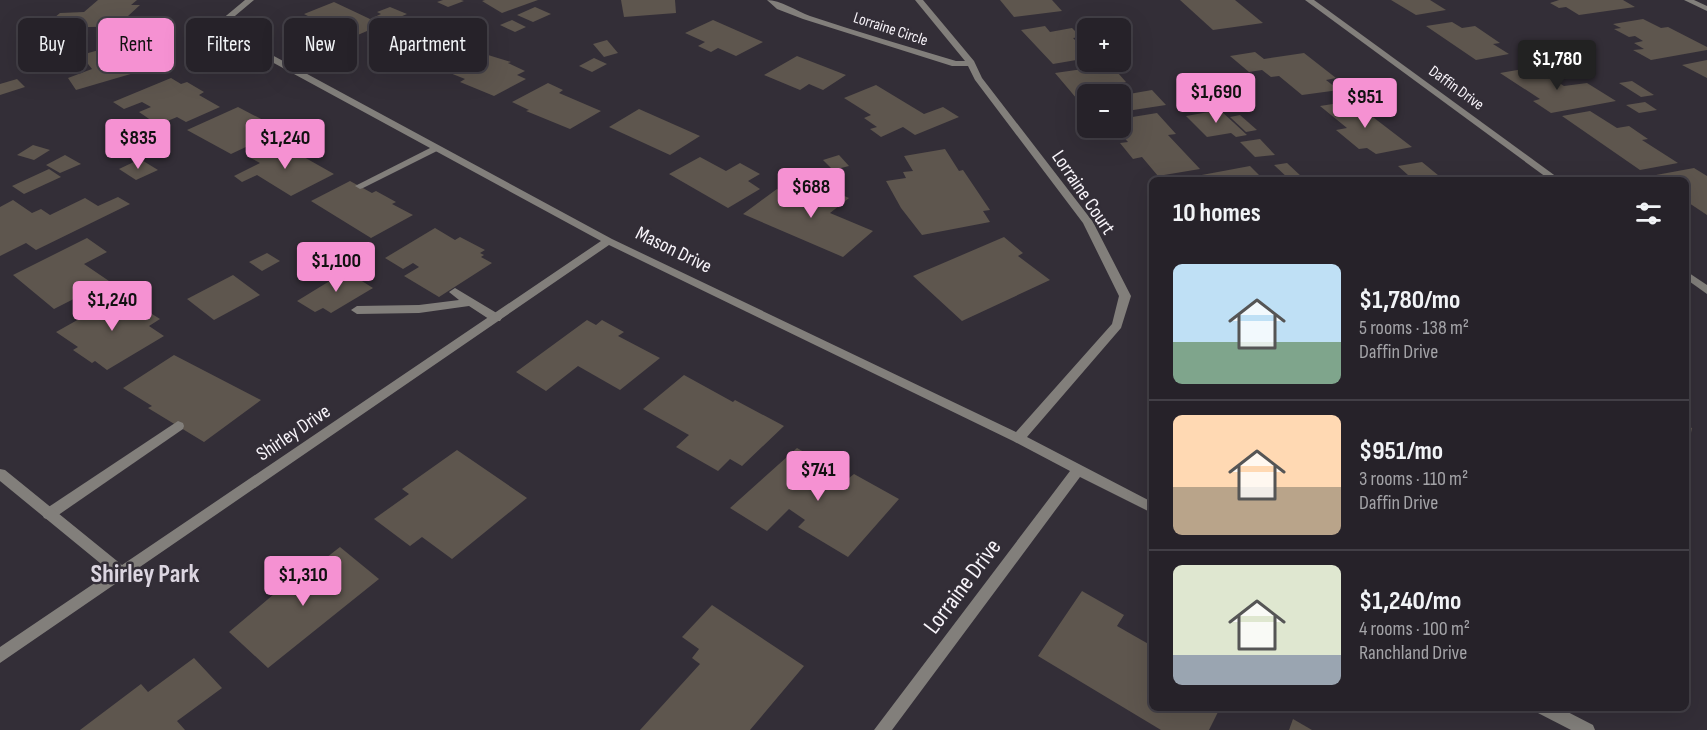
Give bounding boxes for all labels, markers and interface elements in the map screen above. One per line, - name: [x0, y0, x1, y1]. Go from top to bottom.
- street label: Lorraine Circle: [851, 8, 930, 50]
- chip: Buy: [18, 18, 86, 72]
- chip: Rent: [98, 18, 174, 72]
- chip: Filters: [186, 18, 272, 72]
- chip: New: [284, 18, 357, 72]
- chip: Apartment: [369, 18, 487, 72]
- map controls: [1077, 18, 1131, 138]
- button: +: [1077, 18, 1131, 72]
- pin: $1,780: [1508, 40, 1606, 91]
- text: $1,780: [1532, 47, 1582, 71]
- street label: Daffin Drive: [1425, 62, 1487, 115]
- pin: $1,690: [1167, 73, 1265, 124]
- pin: $951: [1329, 78, 1401, 129]
- text: $1,690: [1190, 80, 1242, 104]
- button: −: [1077, 84, 1131, 138]
- text: $951: [1347, 85, 1383, 109]
- pin: $835: [102, 119, 174, 170]
- pin: $1,240: [236, 119, 334, 170]
- text: $835: [119, 126, 157, 150]
- text: $1,240: [260, 126, 310, 150]
- street label: Lorraine Court: [1046, 146, 1120, 239]
- pin: $688: [775, 168, 847, 219]
- text: $688: [792, 175, 830, 199]
- icon: filters: [1632, 197, 1665, 230]
- text: 10 homes: [1173, 198, 1261, 229]
- street label: Mason Drive: [632, 221, 716, 279]
- pin: $1,100: [287, 242, 385, 293]
- text: $1,100: [311, 249, 361, 273]
- pin: $1,240: [63, 281, 161, 332]
- text: $1,780/mo: [1359, 285, 1460, 316]
- text: $1,240: [87, 288, 137, 312]
- icon: home: [1221, 288, 1293, 360]
- text: 5 rooms · 138 m²: [1359, 316, 1469, 340]
- text: Daffin Drive: [1359, 340, 1438, 364]
- street label: Shirley Drive: [252, 399, 335, 466]
- text: $951/mo: [1359, 436, 1443, 467]
- icon: home: [1221, 439, 1293, 511]
- pin: $741: [782, 451, 854, 502]
- text: $741: [801, 458, 835, 482]
- text: 3 rooms · 110 m²: [1359, 467, 1468, 491]
- text: Daffin Drive: [1359, 491, 1438, 515]
- street label: Lorraine Drive: [917, 533, 1007, 639]
- pin: $1,310: [254, 556, 352, 607]
- district label: Shirley Park: [91, 559, 199, 590]
- text: $1,310: [278, 563, 328, 587]
- text: $1,240/mo: [1359, 586, 1461, 617]
- icon: home: [1221, 589, 1293, 661]
- text: 4 rooms · 100 m²: [1359, 617, 1470, 641]
- text: Ranchland Drive: [1359, 641, 1467, 665]

